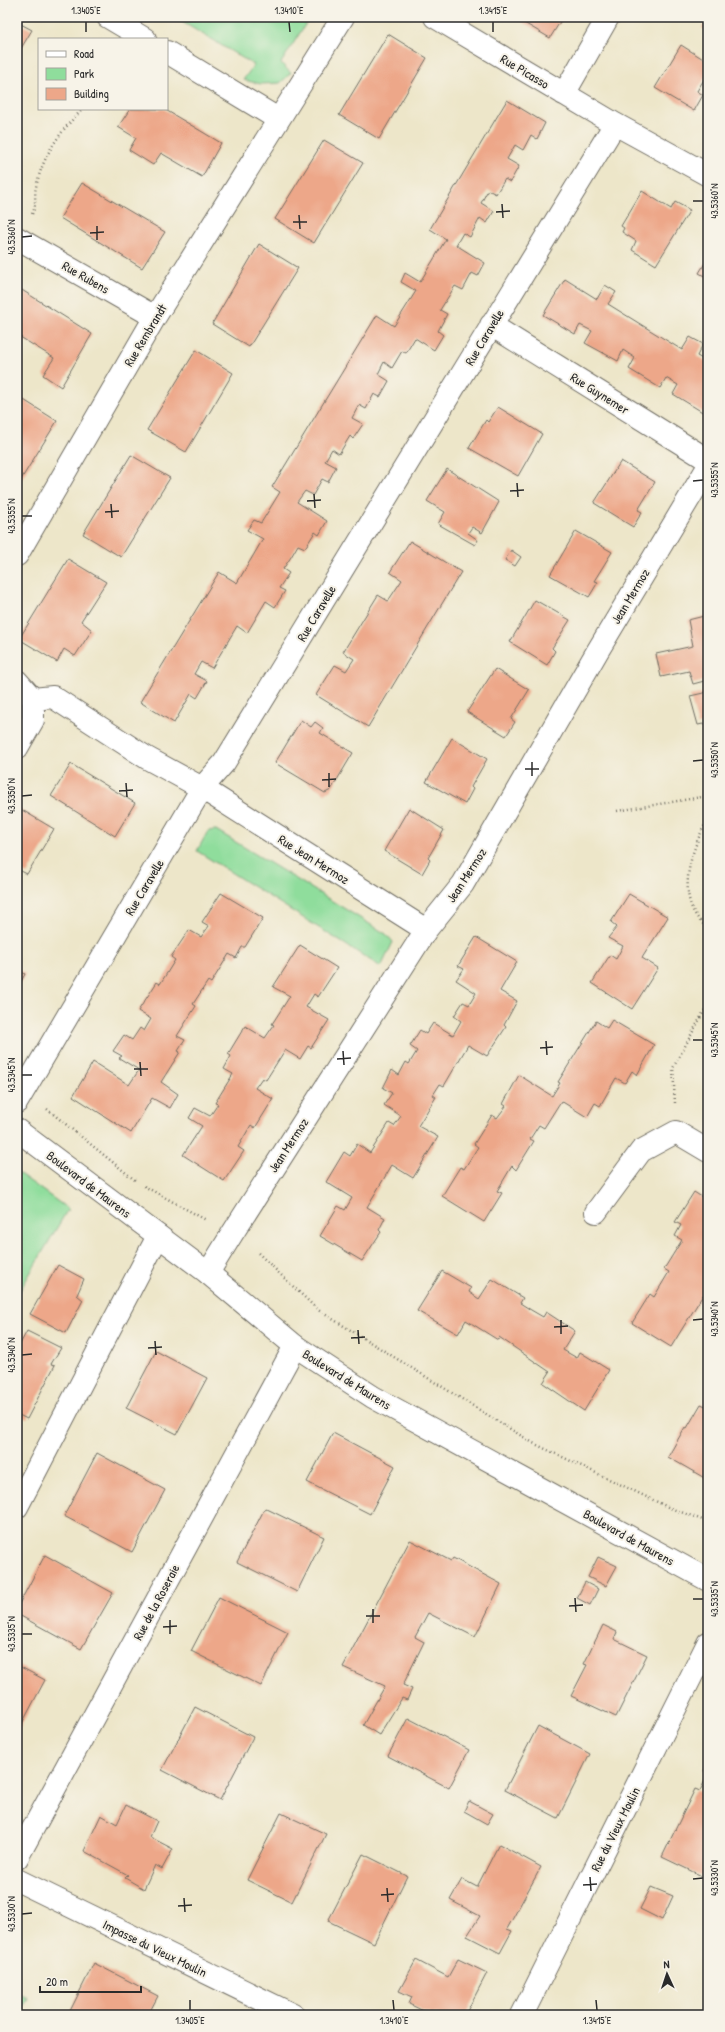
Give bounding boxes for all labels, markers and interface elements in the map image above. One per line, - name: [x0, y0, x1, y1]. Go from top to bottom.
- text: 1.3405°E: [71, 4, 101, 17]
- text: 1.3410°E: [275, 4, 304, 17]
- text: 1.3415°E: [479, 4, 508, 17]
- legend: [38, 38, 168, 110]
- text: Road: [74, 45, 94, 62]
- street label: Rue Picasso: [497, 49, 553, 93]
- text: Park: [74, 65, 94, 82]
- text: Building: [74, 85, 109, 102]
- text: 43.5360°N: [708, 183, 721, 219]
- text: 43.5360°N: [5, 219, 18, 255]
- street label: Rue Rubens: [59, 256, 113, 298]
- street label: Rue Rembrandt: [119, 300, 171, 370]
- street label: Rue Caravelle: [460, 305, 508, 369]
- street label: Rue Guynemer: [567, 368, 633, 418]
- text: 43.5355°N: [708, 462, 721, 498]
- text: 43.5355°N: [5, 498, 18, 534]
- street label: Jean Mermoz: [606, 565, 654, 627]
- street label: Rue Caravelle: [292, 581, 340, 645]
- text: 43.5350°N: [708, 742, 721, 778]
- text: 43.5350°N: [5, 778, 18, 814]
- street label: Rue Jean Mermoz: [275, 830, 353, 888]
- street label: Jean Mermoz: [442, 844, 491, 906]
- street label: Rue Caravelle: [120, 855, 168, 919]
- text: 43.5345°N: [708, 1023, 721, 1057]
- text: 43.5345°N: [5, 1058, 18, 1092]
- street label: Jean Mermoz: [264, 1114, 313, 1176]
- street label: Boulevard de Maurens: [43, 1146, 135, 1222]
- text: 43.5340°N: [708, 1302, 721, 1336]
- text: 43.5340°N: [5, 1338, 18, 1372]
- street label: Boulevard de Maurens: [299, 1345, 395, 1413]
- street label: Boulevard de Maurens: [580, 1505, 678, 1569]
- street label: Rue de la Roseraie: [128, 1561, 184, 1643]
- text: 43.5335°N: [708, 1581, 721, 1617]
- text: 43.5335°N: [5, 1616, 18, 1652]
- street label: Rue du Vieux Moulin: [586, 1784, 644, 1874]
- text: 43.5330°N: [708, 1860, 721, 1896]
- text: 43.5330°N: [5, 1896, 18, 1932]
- street label: Impasse du Vieux Moulin: [100, 1915, 210, 1981]
- north arrow: [647, 1954, 687, 1994]
- text: N: [663, 1957, 670, 1971]
- scale bar: [40, 1968, 141, 1994]
- text: 20 m: [46, 1973, 68, 1990]
- text: 1.3405°E: [175, 2014, 205, 2027]
- text: 1.3410°E: [380, 2014, 409, 2027]
- text: 1.3415°E: [583, 2014, 612, 2027]

